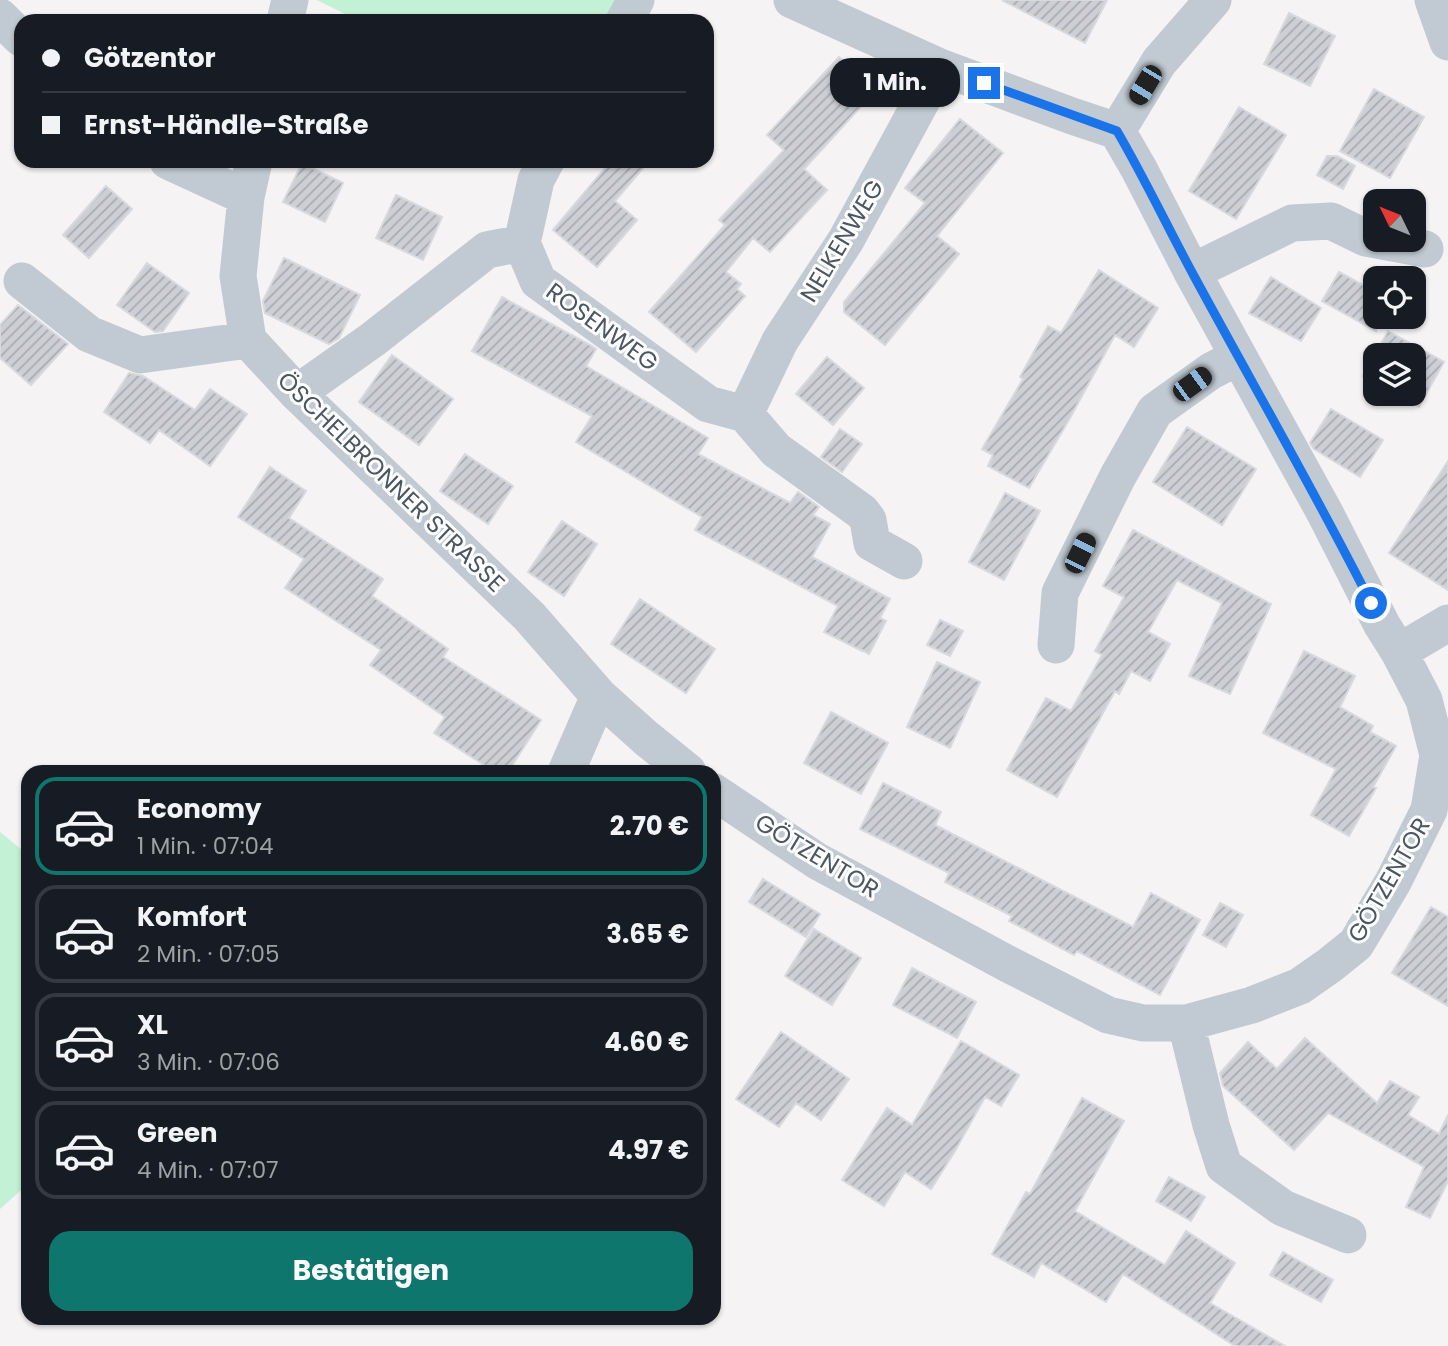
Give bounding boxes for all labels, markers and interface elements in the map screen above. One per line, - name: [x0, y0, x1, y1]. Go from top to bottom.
- text: Götzentor: [84, 40, 216, 76]
- callout: 1 Min.: [830, 58, 960, 108]
- car: [1126, 62, 1165, 108]
- text: 1 Min.: [863, 66, 927, 98]
- route end: [968, 67, 1000, 99]
- text: Ernst-Händle-Straße: [84, 107, 369, 143]
- street label: NELKENWEG: [792, 173, 891, 308]
- north arrow: [1363, 189, 1426, 252]
- map controls: [1363, 189, 1426, 406]
- button: locate: [1363, 266, 1426, 329]
- street label: ROSENWEG: [540, 275, 665, 378]
- button: layers: [1363, 343, 1426, 406]
- car: [1169, 363, 1216, 405]
- street label: ÖSCHELBRONNER STRASSE: [270, 364, 512, 599]
- car: [1062, 530, 1099, 576]
- route start: [1355, 587, 1387, 619]
- text: Economy: [137, 791, 261, 827]
- icon: car: [53, 795, 116, 858]
- street label: GÖTZENTOR: [749, 806, 885, 906]
- text: 2.70 €: [610, 808, 689, 844]
- street label: GÖTZENTOR: [1339, 811, 1438, 948]
- text: 1 Min. · 07:04: [137, 830, 273, 862]
- text: Komfort: [137, 899, 247, 935]
- icon: car: [53, 903, 116, 966]
- text: 3.65 €: [606, 916, 689, 952]
- text: 2 Min. · 07:05: [137, 938, 279, 970]
- text: XL: [137, 1007, 168, 1043]
- icon: car: [53, 1011, 116, 1074]
- text: 4.60 €: [604, 1024, 689, 1060]
- text: 3 Min. · 07:06: [137, 1046, 280, 1078]
- text: Green: [137, 1115, 218, 1151]
- icon: car: [53, 1119, 116, 1182]
- text: 4.97 €: [608, 1132, 689, 1168]
- text: 4 Min. · 07:07: [137, 1154, 279, 1186]
- button: Bestätigen: [49, 1231, 693, 1311]

